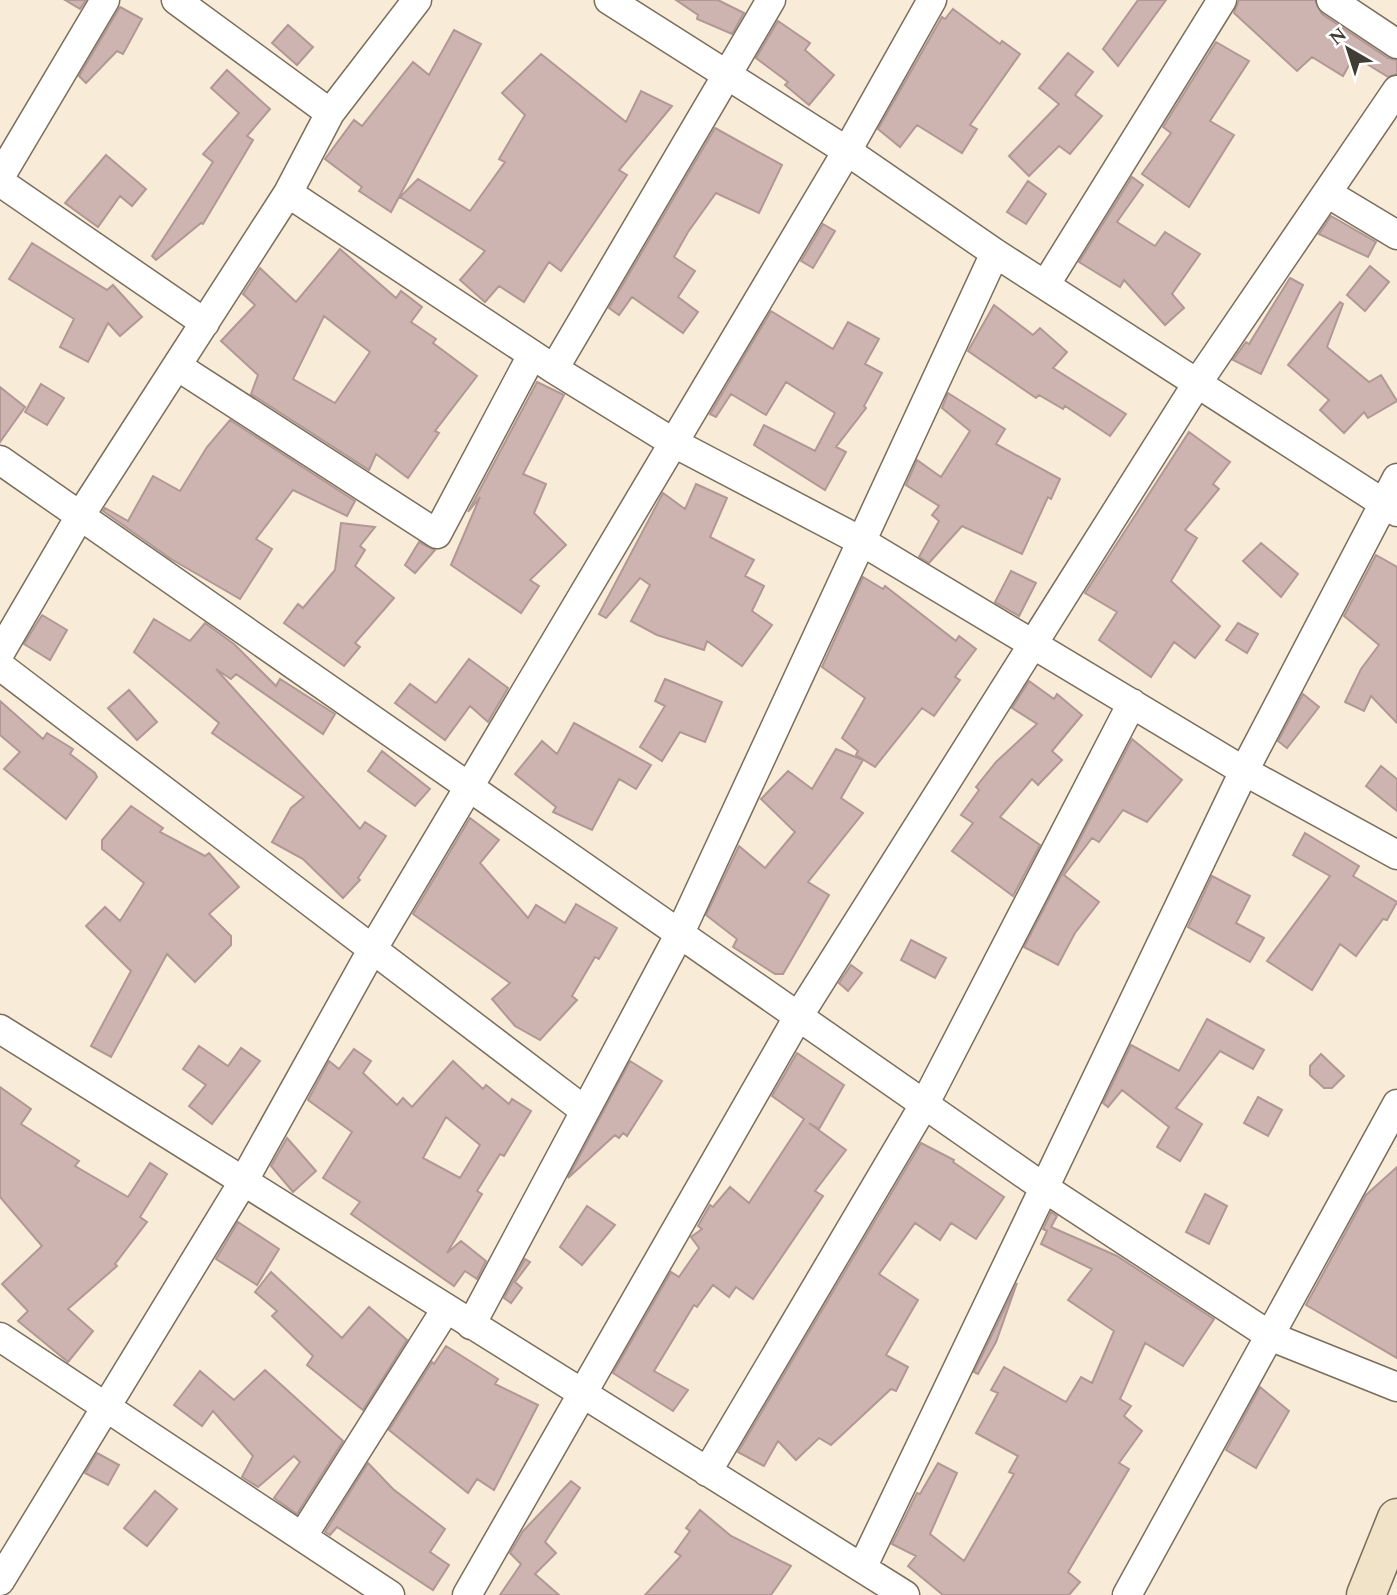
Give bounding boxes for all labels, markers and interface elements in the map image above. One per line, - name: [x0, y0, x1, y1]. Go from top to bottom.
- north arrow: [1313, 14, 1383, 84]
- text: N: [1323, 21, 1353, 53]

